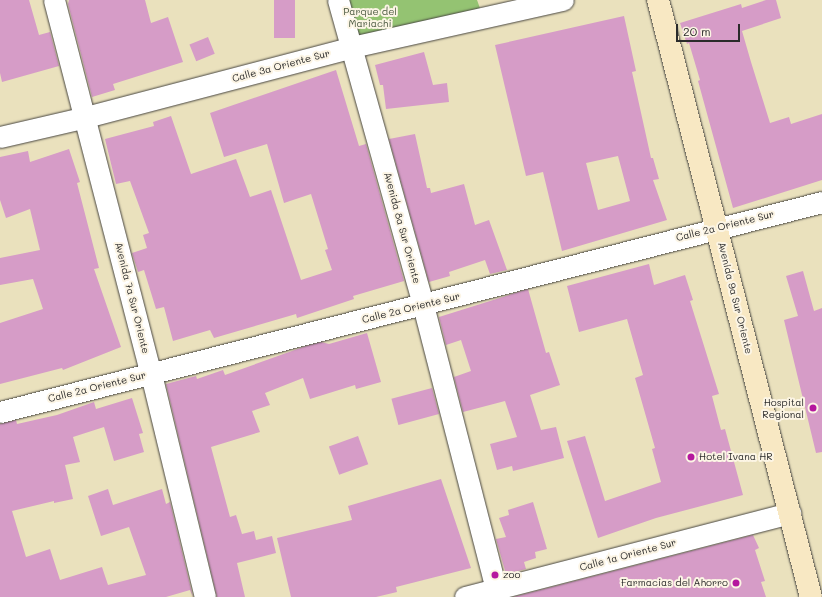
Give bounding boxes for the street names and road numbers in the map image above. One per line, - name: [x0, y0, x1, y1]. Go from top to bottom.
- street label: Calle 3a Oriente Sur: [231, 47, 331, 85]
- street label: Avenida 8a Sur Oriente: [381, 171, 423, 285]
- street label: Calle 2a Oriente Sur: [675, 208, 775, 244]
- street label: Avenida 7a Sur Oriente: [112, 241, 152, 355]
- street label: Avenida 9a Sur Oriente: [715, 241, 755, 355]
- street label: Calle 2a Oriente Sur: [361, 290, 461, 326]
- street label: Calle 2a Oriente Sur: [47, 369, 147, 405]
- street label: Calle 1a Oriente Sur: [578, 536, 678, 574]

